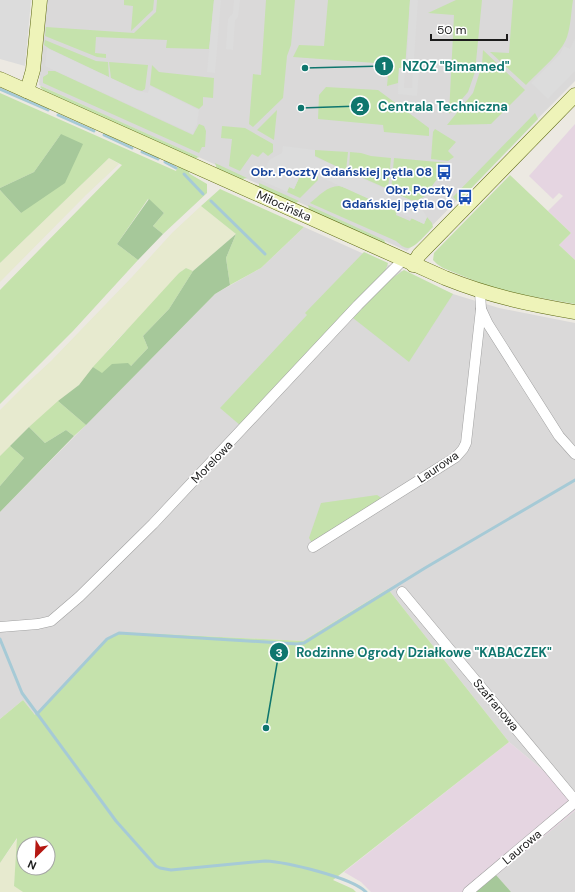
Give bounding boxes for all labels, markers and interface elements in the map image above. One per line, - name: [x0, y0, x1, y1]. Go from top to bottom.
- scale bar: [431, 16, 507, 42]
- text: 50 m: [437, 22, 466, 38]
- callout: NZOZ "Bimamed": [374, 54, 517, 79]
- text: 1: [382, 58, 386, 74]
- text: NZOZ "Bimamed": [402, 58, 510, 75]
- callout: Centrala Techniczna: [350, 94, 516, 119]
- text: Centrala Techniczna: [378, 98, 508, 115]
- text: 2: [357, 99, 364, 115]
- bus stop icon: Obr. Poczty Gdańskiej pętla 08: [435, 163, 453, 181]
- place label: Obr. Poczty Gdańskiej pętla 08: [251, 164, 432, 180]
- place label: Obr. Poczty Gdańskiej pętla 06: [342, 182, 454, 212]
- street label: Miłocińska: [254, 187, 314, 225]
- bus stop icon: Obr. Poczty Gdańskiej pętla 06: [456, 188, 474, 206]
- street label: Morelowa: [188, 437, 236, 487]
- street label: Laurowa: [414, 447, 462, 487]
- callout: Rodzinne Ogrody Działkowe "KABACZEK": [269, 640, 560, 665]
- text: Rodzinne Ogrody Działkowe "KABACZEK": [296, 644, 552, 661]
- text: 3: [275, 645, 283, 661]
- street label: Szafranowa: [470, 676, 522, 734]
- street label: Laurowa: [499, 826, 545, 868]
- north arrow: [16, 836, 56, 876]
- text: N: [25, 857, 38, 873]

